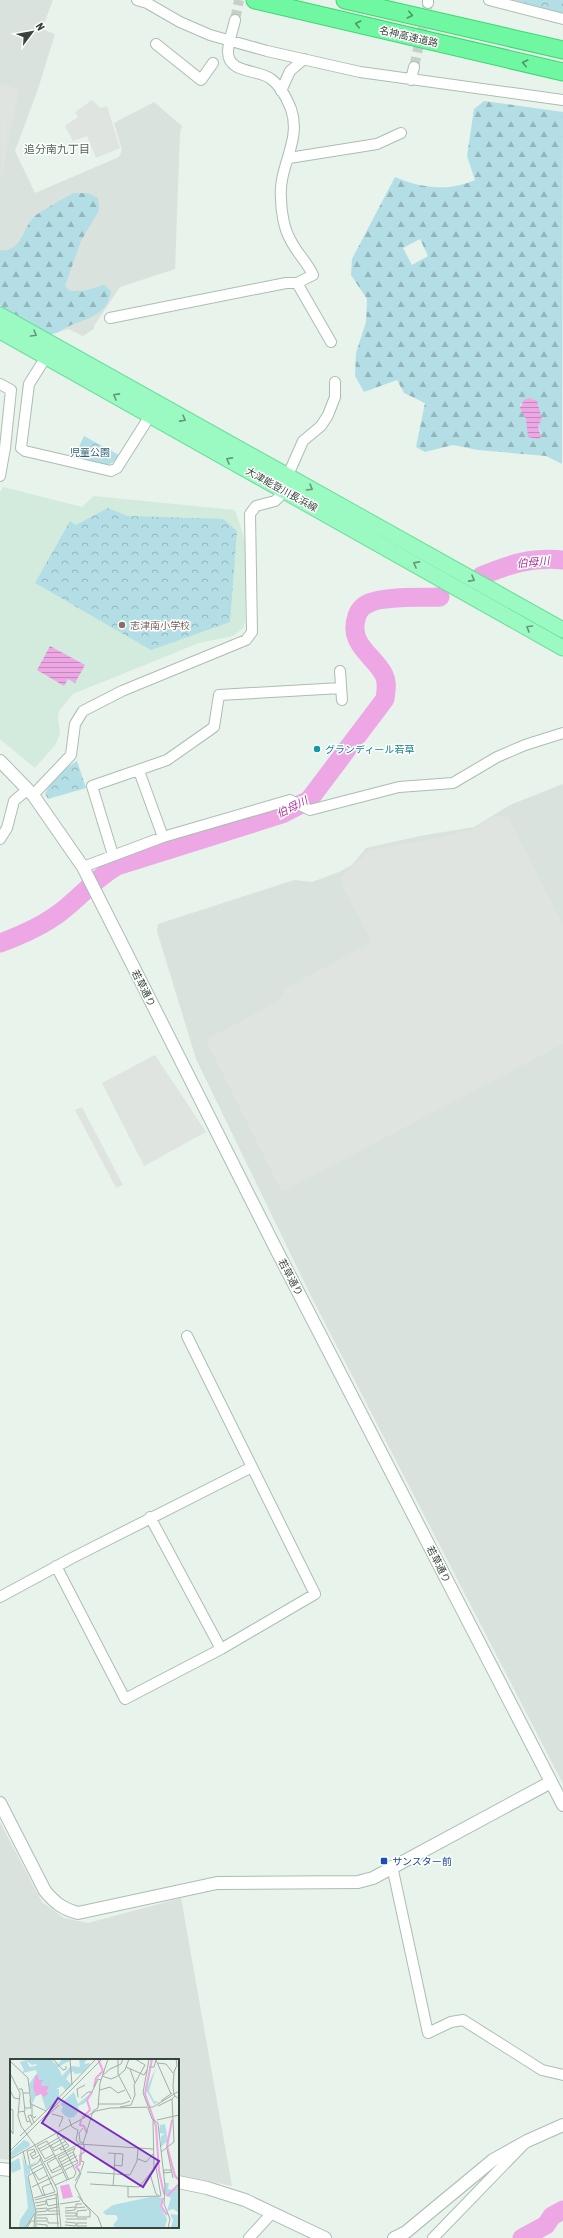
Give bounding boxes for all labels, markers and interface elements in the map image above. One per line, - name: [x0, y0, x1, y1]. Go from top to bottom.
- one-way arrow: [407, 11, 413, 19]
- north arrow: [12, 12, 52, 52]
- one-way arrow: [354, 20, 361, 29]
- text: N: [34, 21, 47, 33]
- street label: 名神高速道路: [378, 24, 439, 49]
- one-way arrow: [522, 60, 528, 68]
- district label: 追分南九丁目: [24, 143, 90, 155]
- one-way arrow: [30, 330, 37, 337]
- one-way arrow: [113, 393, 120, 401]
- one-way arrow: [179, 415, 187, 422]
- park label: 児童公園: [70, 447, 110, 458]
- one-way arrow: [226, 457, 233, 464]
- street label: 大津能登川長浜線: [244, 465, 319, 514]
- one-way arrow: [306, 484, 313, 491]
- water label: 伯母川: [516, 554, 551, 569]
- one-way arrow: [413, 561, 420, 568]
- one-way arrow: [468, 575, 475, 582]
- marker: 志津南小学校: [117, 620, 127, 630]
- place label: 志津南小学校: [130, 620, 190, 631]
- one-way arrow: [526, 625, 533, 632]
- marker: グランディール若草: [312, 744, 322, 754]
- place label: グランディール若草: [325, 744, 414, 755]
- water label: 伯母川: [275, 794, 310, 820]
- street label: 若草通り: [130, 968, 158, 1009]
- street label: 若草通り: [276, 1257, 305, 1297]
- street label: 若草通り: [425, 1544, 453, 1585]
- marker: サンスター前: [379, 1856, 389, 1866]
- place label: サンスター前: [392, 1856, 452, 1867]
- inset map: [10, 2059, 179, 2228]

